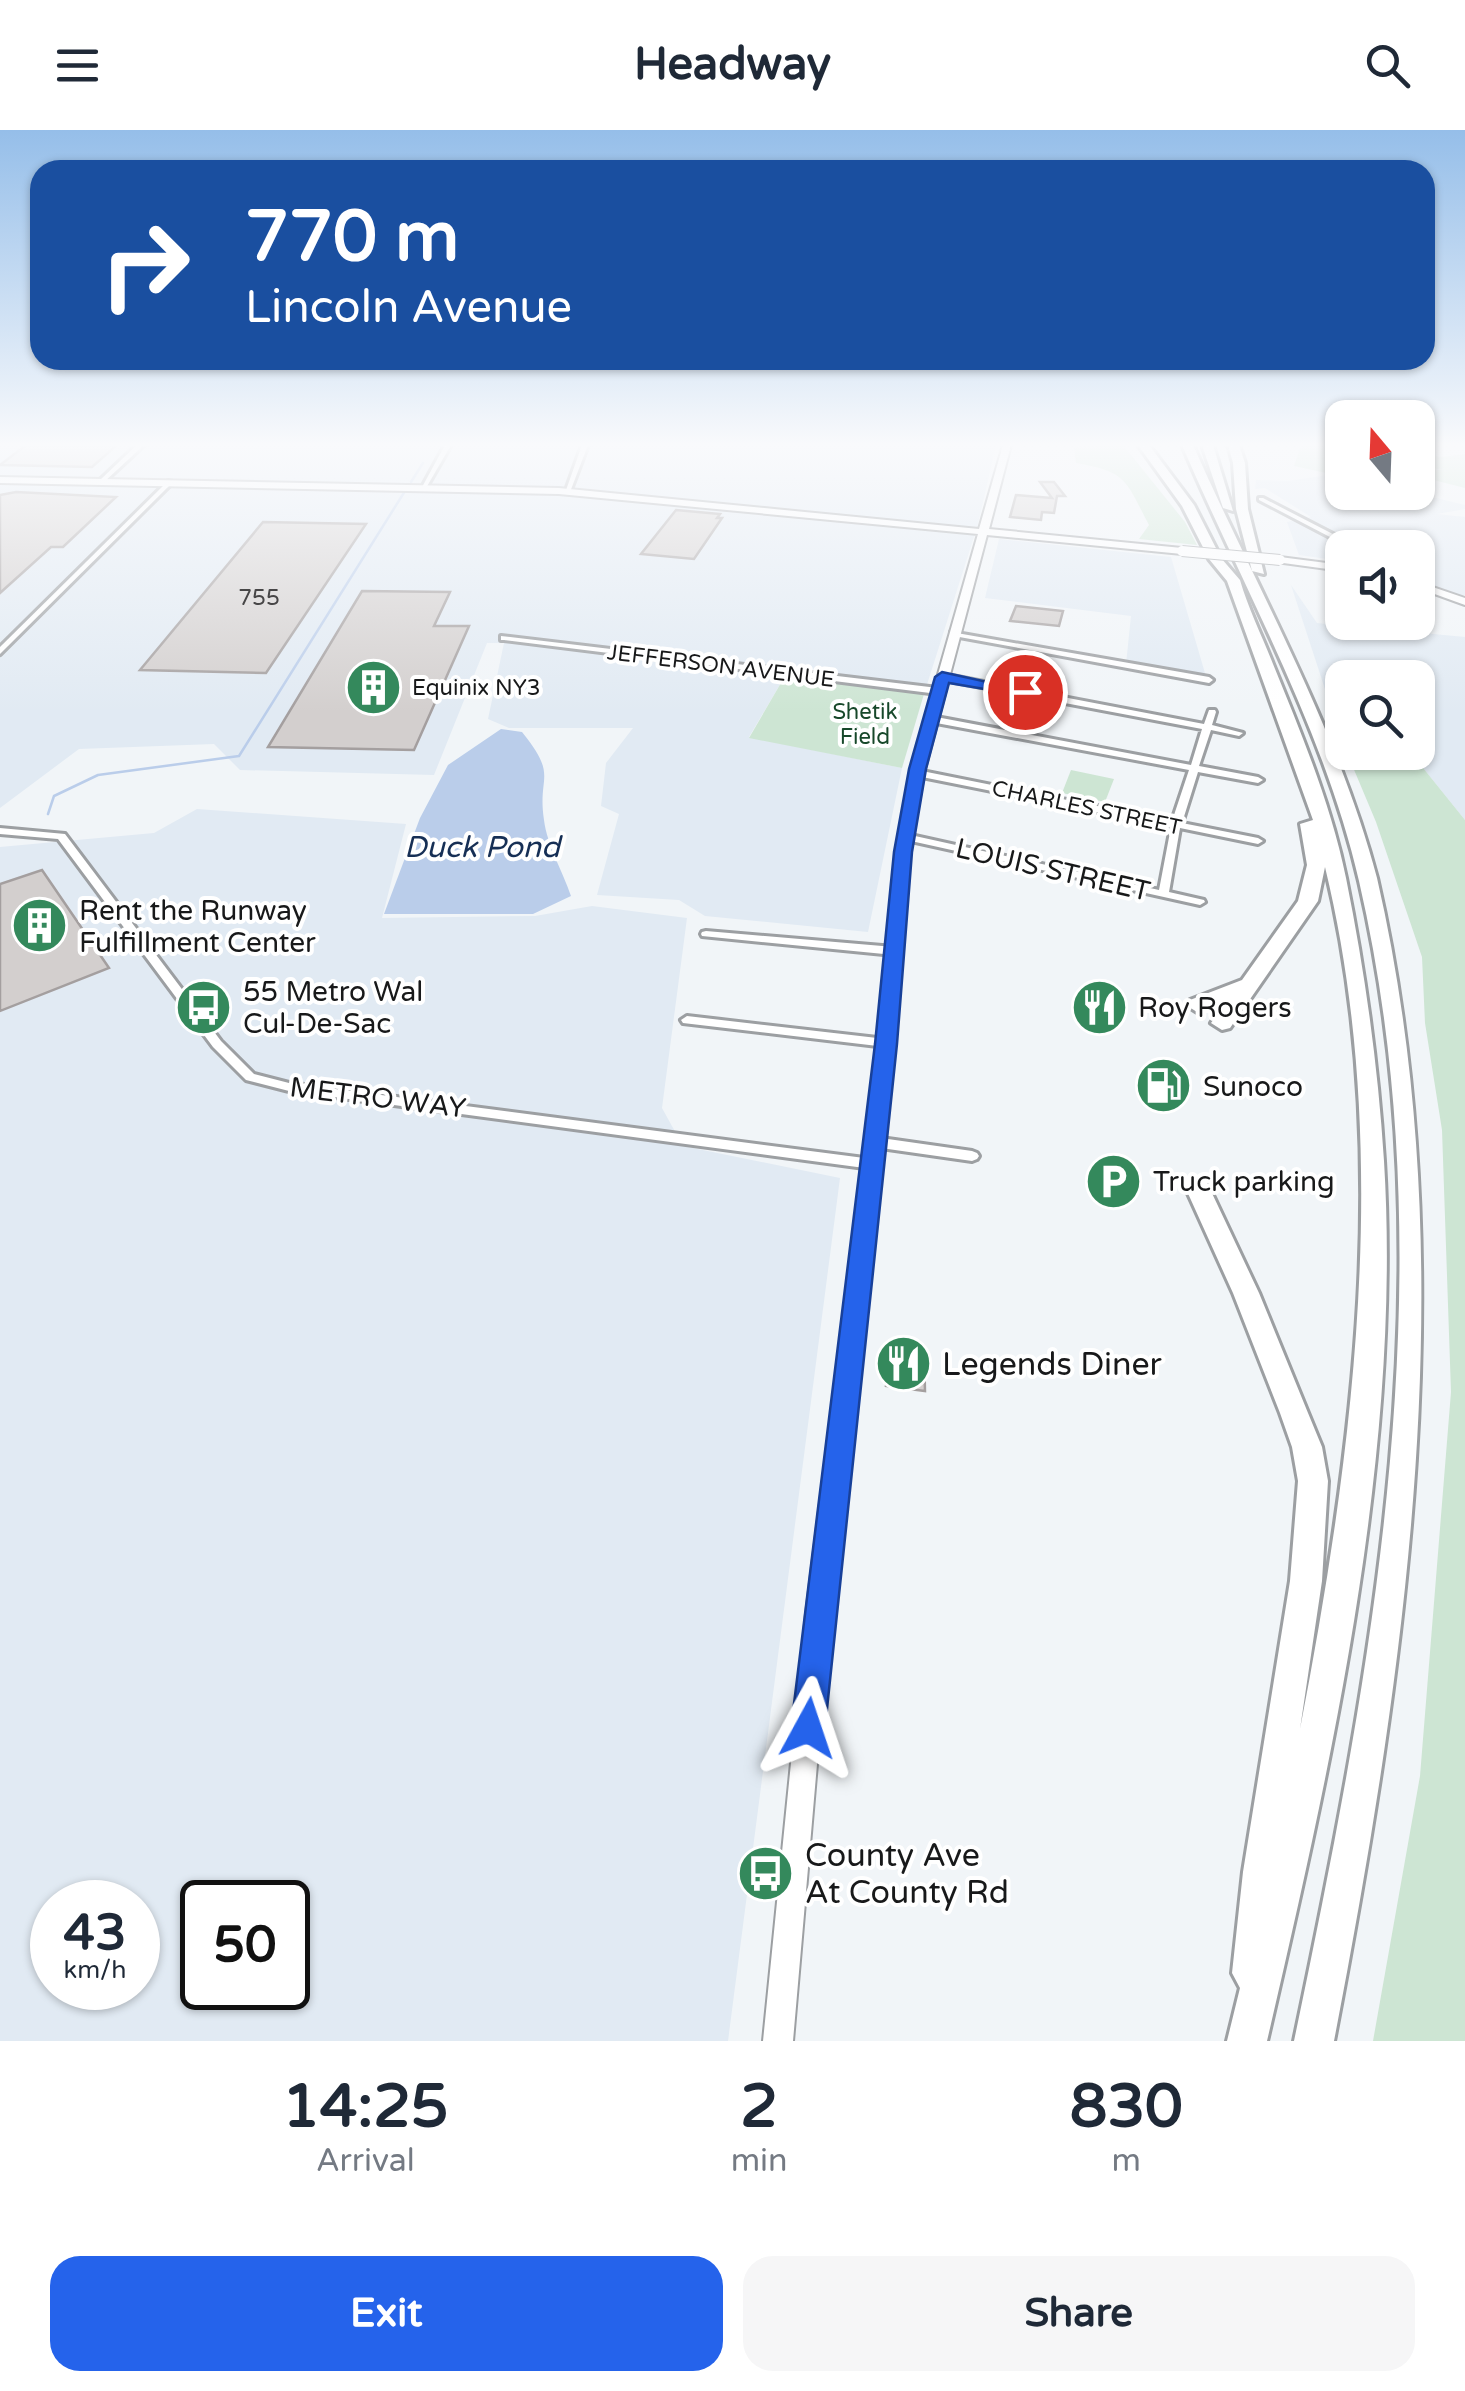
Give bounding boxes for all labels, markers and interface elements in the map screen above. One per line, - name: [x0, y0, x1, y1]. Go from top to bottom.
- icon: menu: [50, 38, 105, 93]
- text: Headway: [634, 38, 831, 92]
- icon: search: [1360, 38, 1415, 93]
- text: 770 m: [245, 196, 459, 280]
- icon: right: [80, 200, 210, 330]
- text: Lincoln Avenue: [245, 281, 572, 335]
- north arrow: [1325, 400, 1435, 510]
- map controls: [1325, 400, 1435, 770]
- button: sound: [1325, 530, 1435, 640]
- house number: 755: [238, 585, 280, 611]
- street label: JEFFERSON AVENUE: [606, 639, 836, 693]
- pin: [983, 650, 1068, 735]
- building icon: Equinix NY3: [343, 657, 403, 717]
- button: search: [1325, 660, 1435, 770]
- icon: arrive: [998, 665, 1053, 720]
- place label: Equinix NY3: [412, 675, 541, 701]
- park label: Shetik Field: [832, 699, 898, 750]
- street label: CHARLES STREET: [990, 775, 1185, 841]
- water label: Duck Pond: [404, 829, 563, 866]
- street label: LOUIS STREET: [952, 831, 1153, 909]
- place label: Rent the Runway Fulfillment Center: [79, 894, 316, 960]
- building icon: Rent the Runway Fulfillment Center: [10, 896, 70, 956]
- place label: 55 Metro Wal Cul-De-Sac: [243, 975, 423, 1041]
- bus stop icon: 55 Metro Wal Cul-De-Sac: [174, 977, 234, 1037]
- restaurant icon: Roy Rogers: [1069, 977, 1129, 1037]
- place label: Roy Rogers: [1138, 991, 1292, 1025]
- fuel station icon: Sunoco: [1134, 1056, 1194, 1116]
- street label: METRO WAY: [288, 1070, 468, 1126]
- place label: Sunoco: [1203, 1070, 1303, 1104]
- parking icon: Truck parking: [1084, 1151, 1144, 1211]
- place label: Truck parking: [1153, 1165, 1335, 1199]
- restaurant icon: Legends Diner: [873, 1334, 933, 1394]
- place label: Legends Diner: [942, 1346, 1162, 1384]
- position arrow: [756, 1676, 860, 1780]
- place label: County Ave At County Rd: [805, 1837, 1009, 1912]
- bus stop icon: County Ave At County Rd: [736, 1843, 796, 1903]
- speed limit sign: 50: [180, 1880, 310, 2010]
- text: 43: [64, 1903, 126, 1963]
- text: km/h: [64, 1955, 126, 1985]
- text: 14:25: [282, 2071, 449, 2143]
- text: 2: [740, 2071, 778, 2143]
- text: 830: [1070, 2071, 1183, 2143]
- text: Arrival: [316, 2142, 415, 2180]
- text: min: [731, 2142, 788, 2180]
- text: m: [1112, 2142, 1141, 2180]
- button: Exit: [50, 2256, 723, 2371]
- button: Share: [743, 2256, 1415, 2371]

